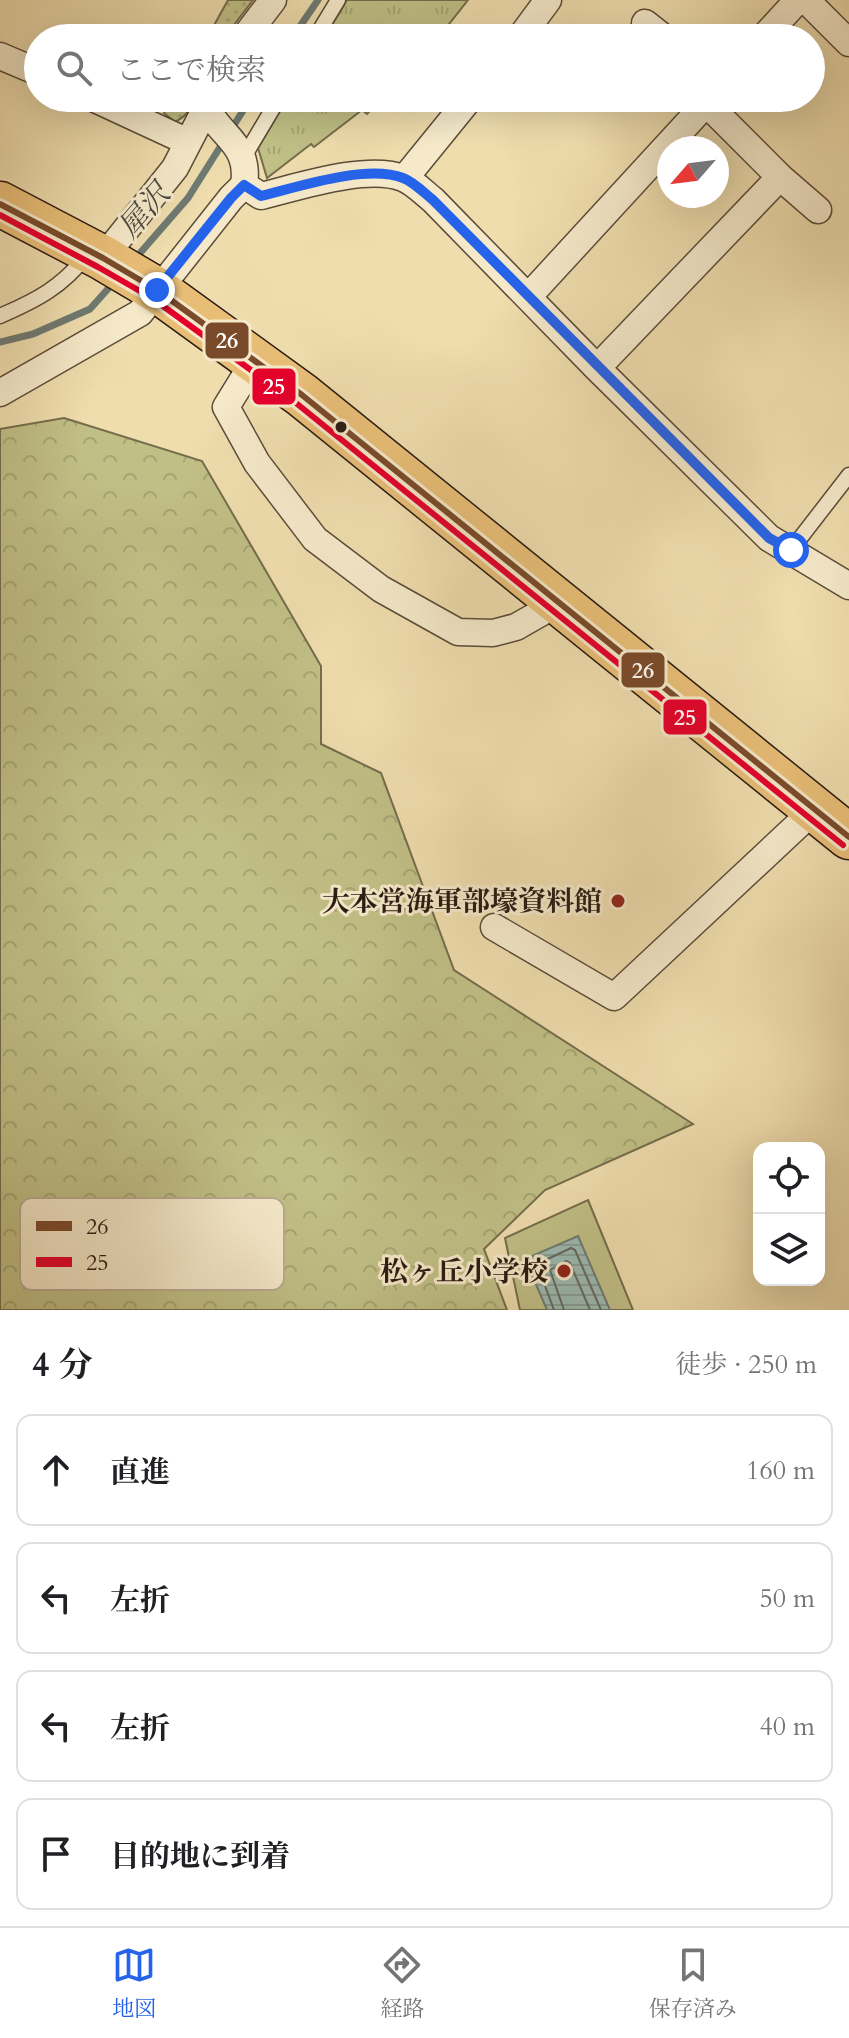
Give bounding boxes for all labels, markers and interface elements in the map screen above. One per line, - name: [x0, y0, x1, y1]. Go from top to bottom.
- search box: [24, 24, 825, 112]
- icon: search: [52, 46, 96, 90]
- text: ここで検索: [116, 50, 266, 91]
- north arrow: [657, 136, 729, 208]
- water label: 犀沢: [109, 172, 182, 247]
- route end: [139, 272, 175, 308]
- line badge: 26: [204, 321, 250, 360]
- text: 26: [216, 326, 238, 356]
- line badge: 25: [251, 367, 297, 406]
- text: 25: [263, 372, 285, 402]
- unlabelled marker: [333, 419, 349, 435]
- route start: [773, 532, 809, 568]
- line badge: 26: [620, 651, 666, 689]
- text: 26: [632, 656, 654, 686]
- line badge: 25: [662, 698, 708, 736]
- text: 25: [674, 703, 696, 733]
- place label: 大本営海軍部壕資料館: [322, 883, 602, 921]
- marker: 大本営海軍部壕資料館: [609, 892, 627, 910]
- map controls: [753, 1142, 825, 1286]
- button: locate: [753, 1142, 825, 1214]
- legend: [20, 1198, 284, 1290]
- text: 26: [86, 1212, 109, 1242]
- button: layers: [753, 1214, 825, 1286]
- text: 25: [86, 1248, 109, 1278]
- place label: 松ヶ丘小学校: [380, 1253, 548, 1291]
- marker: 松ヶ丘小学校: [555, 1262, 573, 1280]
- text: 4 分: [32, 1342, 93, 1388]
- text: 徒歩 · 250 m: [676, 1347, 817, 1382]
- icon: ahead: [34, 1448, 78, 1492]
- text: 直進: [110, 1452, 170, 1493]
- text: 160 m: [746, 1453, 815, 1488]
- icon: left: [34, 1576, 78, 1620]
- text: 左折: [110, 1580, 170, 1621]
- text: 50 m: [759, 1581, 815, 1616]
- icon: left: [34, 1704, 78, 1748]
- text: 左折: [110, 1708, 170, 1749]
- text: 40 m: [759, 1709, 815, 1744]
- icon: arrive: [34, 1832, 78, 1876]
- text: 目的地に到着: [110, 1836, 290, 1877]
- tab: 地図: [112, 1943, 156, 2024]
- tab: 経路: [380, 1943, 425, 2024]
- tab: 保存済み: [649, 1943, 737, 2024]

